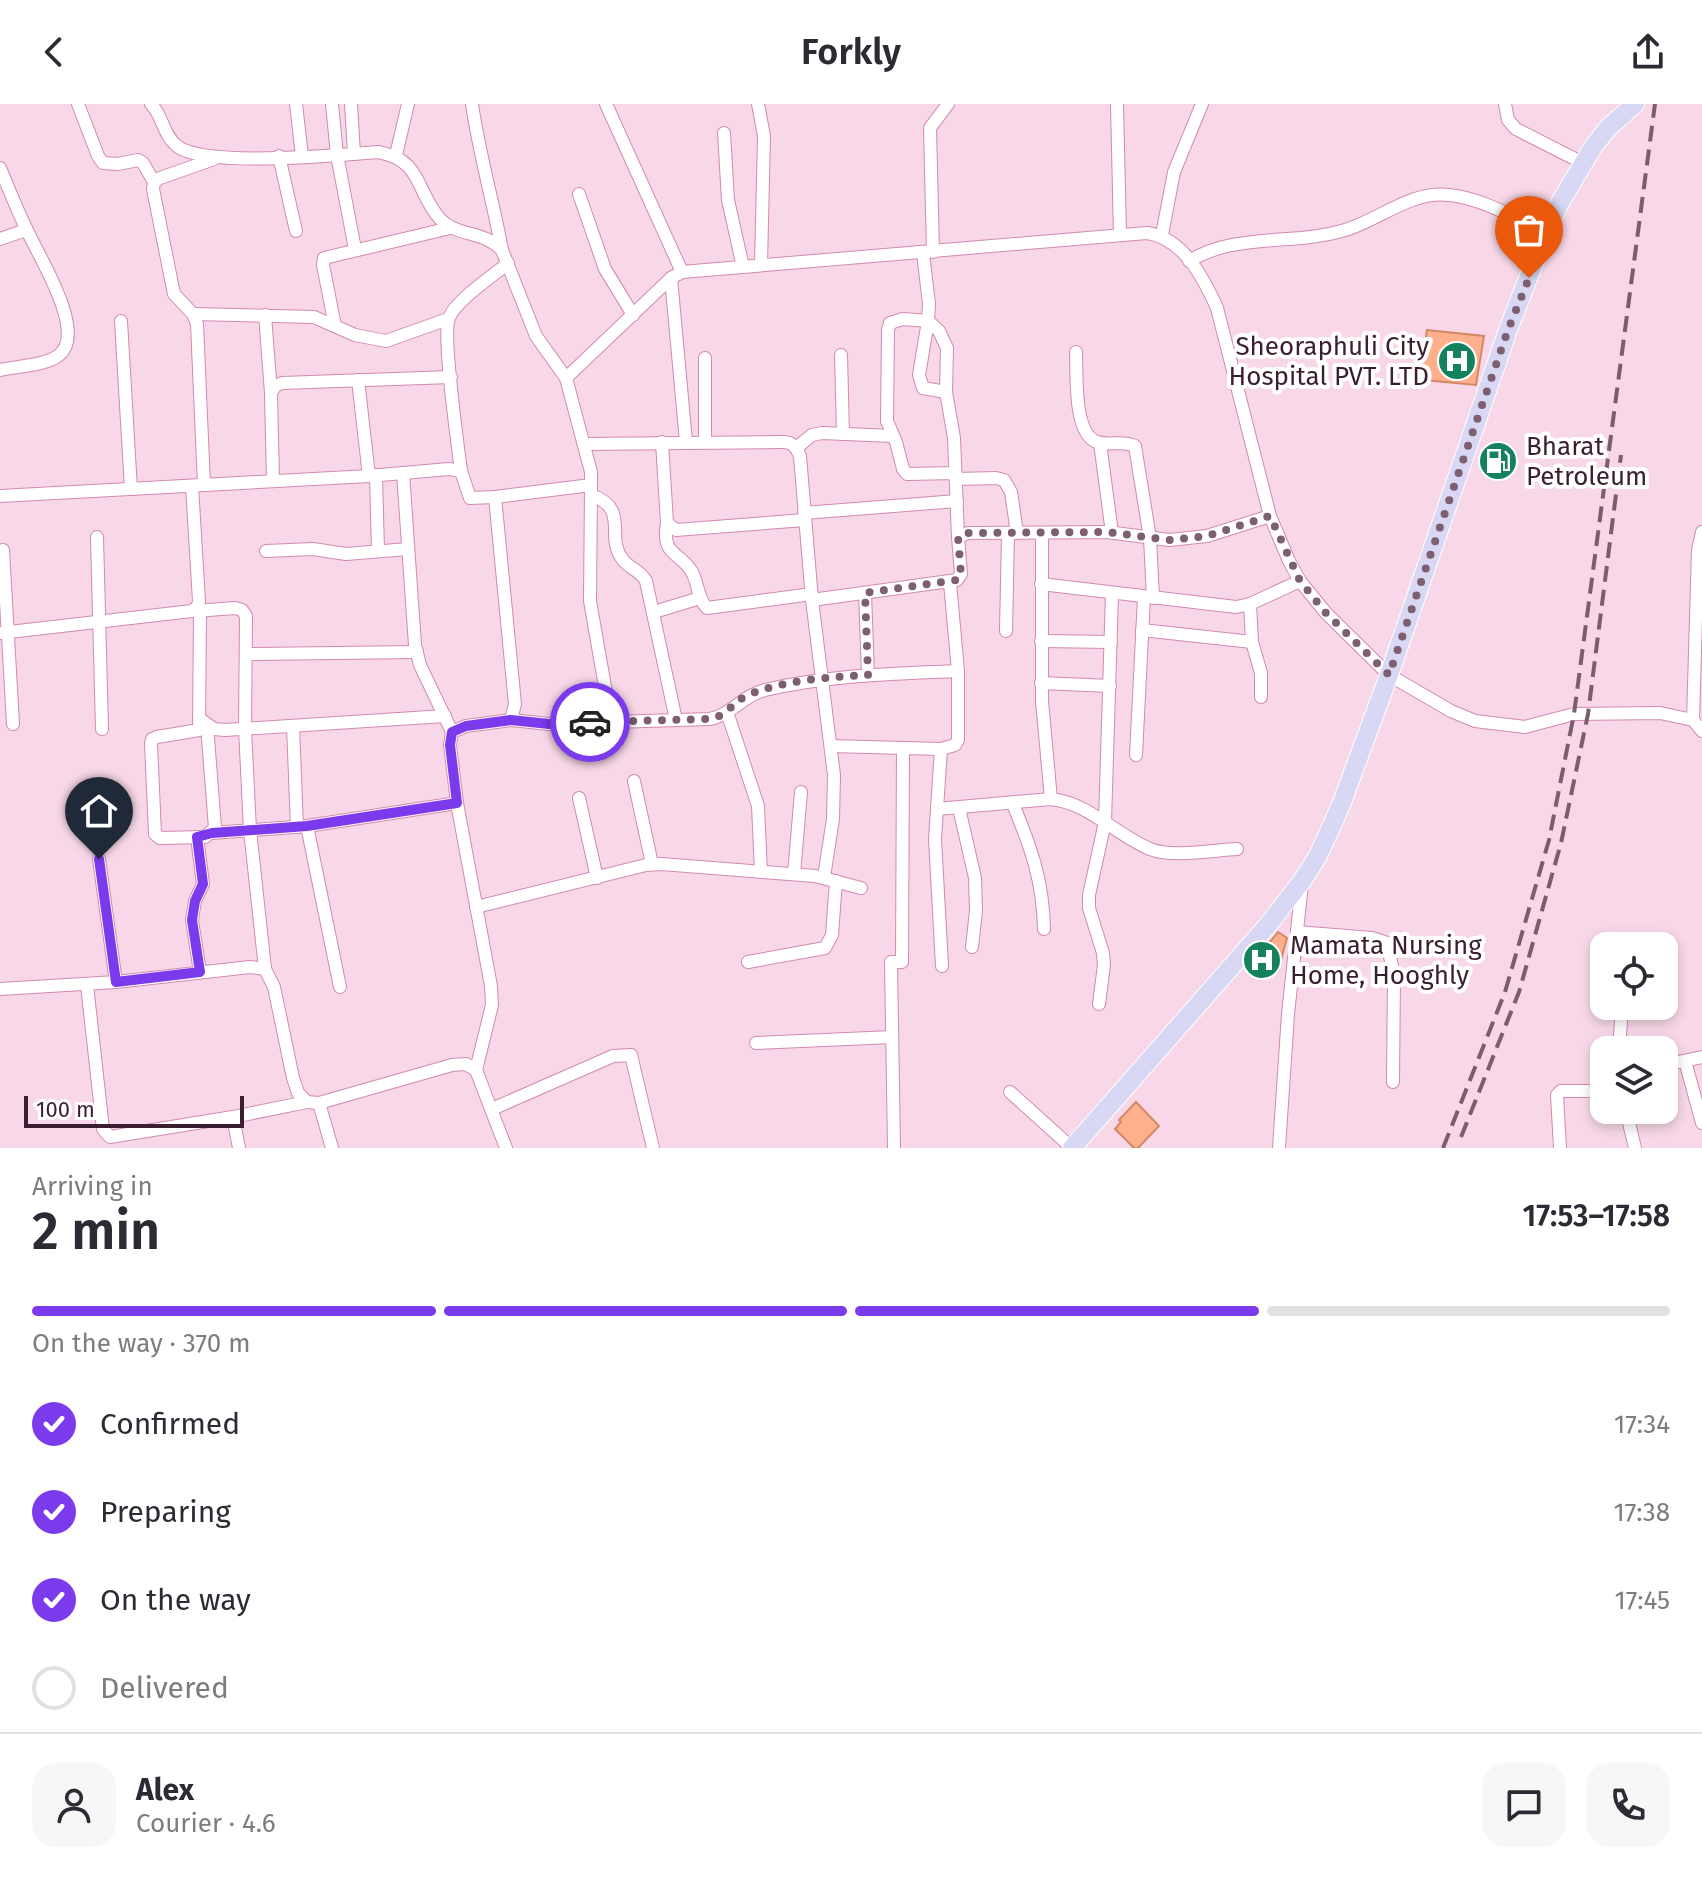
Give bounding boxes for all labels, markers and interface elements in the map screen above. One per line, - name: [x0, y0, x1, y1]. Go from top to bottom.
- icon: back: [32, 30, 76, 74]
- text: Forkly: [801, 30, 901, 74]
- icon: share: [1626, 30, 1670, 74]
- pin: [1495, 196, 1563, 278]
- icon: bag: [1507, 208, 1551, 252]
- place label: Sheoraphuli City Hospital PVT. LTD: [1229, 331, 1429, 392]
- hospital icon: Sheoraphuli City Hospital PVT. LTD: [1436, 340, 1478, 382]
- place label: Bharat Petroleum: [1526, 431, 1647, 492]
- fuel station icon: Bharat Petroleum: [1477, 440, 1519, 482]
- courier: [550, 682, 630, 762]
- icon: car: [568, 700, 612, 744]
- pin: [65, 777, 133, 859]
- icon: home: [77, 789, 121, 833]
- place label: Mamata Nursing Home, Hooghly: [1290, 930, 1482, 991]
- map controls: [1590, 932, 1678, 1124]
- button: locate: [1590, 932, 1678, 1020]
- hospital icon: Mamata Nursing Home, Hooghly: [1241, 939, 1283, 981]
- button: layers: [1590, 1036, 1678, 1124]
- scale bar: [24, 1092, 244, 1128]
- text: 100 m: [36, 1096, 95, 1123]
- text: Arriving in: [32, 1171, 153, 1202]
- text: 17:53–17:58: [1523, 1198, 1670, 1234]
- text: 2 min: [32, 1200, 160, 1263]
- text: On the way · 370 m: [32, 1328, 250, 1359]
- icon: check: [32, 1402, 76, 1446]
- text: Confirmed: [100, 1406, 240, 1442]
- text: 17:34: [1614, 1409, 1670, 1440]
- icon: check: [32, 1490, 76, 1534]
- text: Preparing: [100, 1494, 231, 1530]
- text: 17:38: [1613, 1497, 1670, 1528]
- icon: check: [32, 1578, 76, 1622]
- text: On the way: [100, 1582, 251, 1618]
- text: 17:45: [1614, 1585, 1670, 1616]
- text: Delivered: [100, 1670, 229, 1706]
- button: person: [32, 1763, 116, 1847]
- button: chat: [1482, 1763, 1566, 1847]
- button: phone: [1586, 1763, 1670, 1847]
- text: Alex: [136, 1772, 194, 1808]
- text: Courier · 4.6: [136, 1808, 276, 1839]

